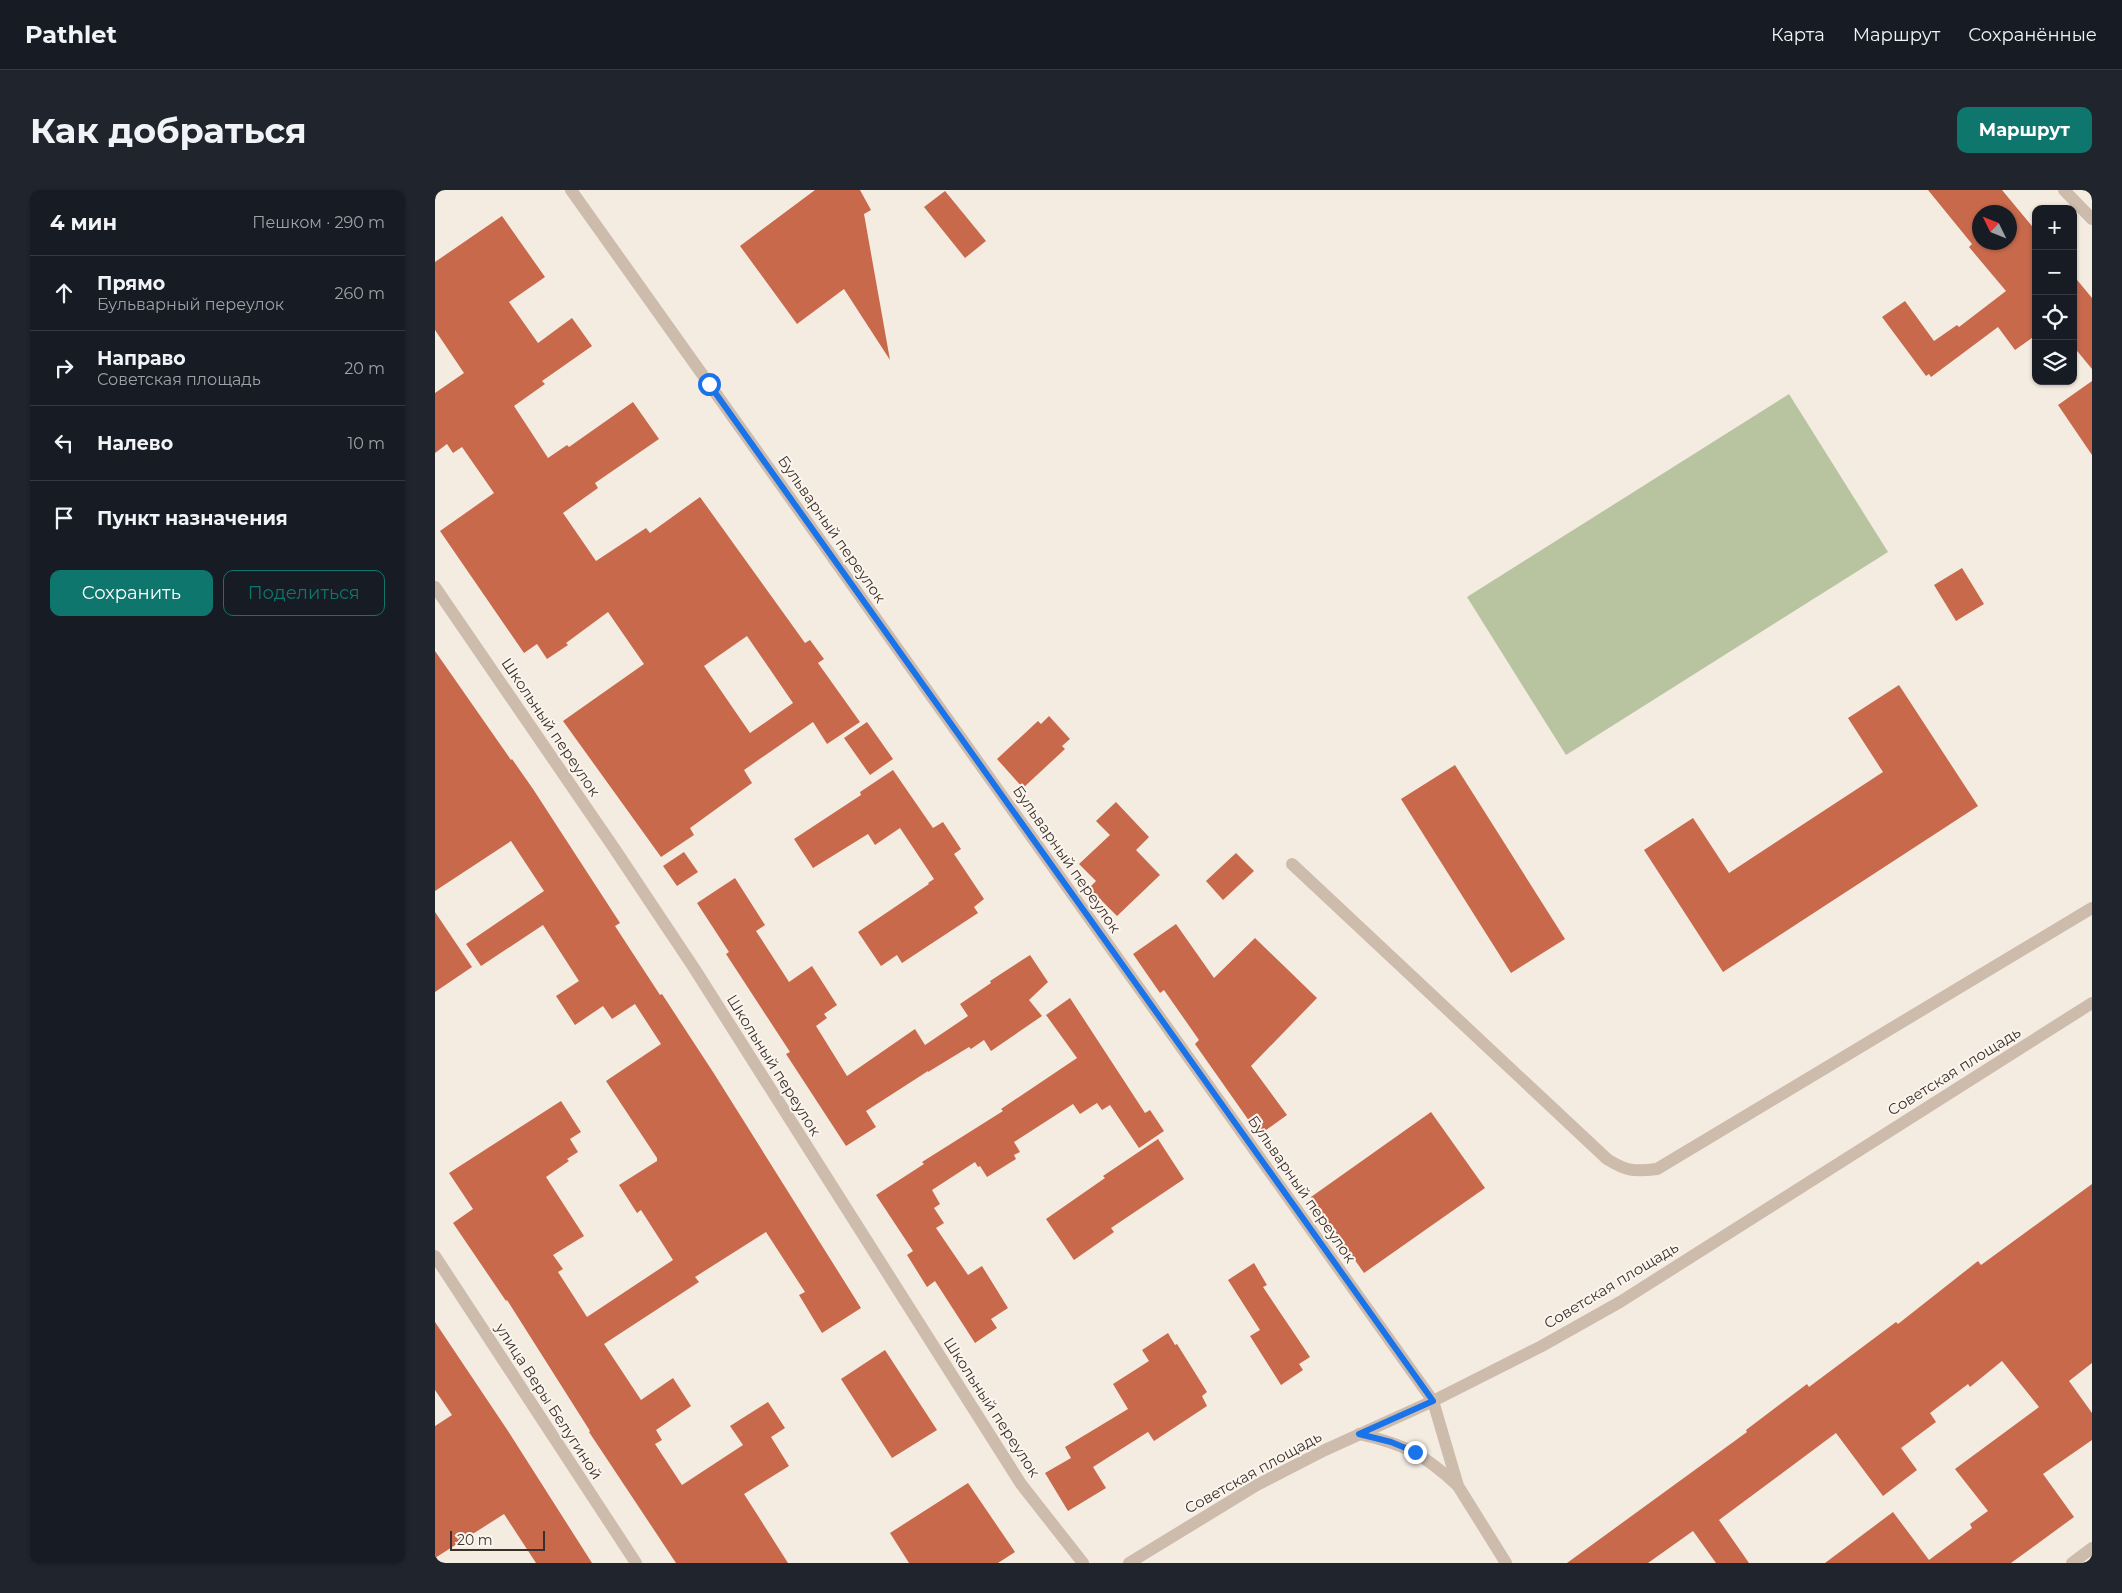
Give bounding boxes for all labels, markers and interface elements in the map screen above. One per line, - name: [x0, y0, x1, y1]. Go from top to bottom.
- text: Pathlet: [25, 20, 117, 49]
- text: Карта: [1771, 24, 1825, 46]
- text: Маршрут: [1853, 24, 1940, 46]
- text: Сохранённые: [1968, 24, 2097, 46]
- button: Маршрут: [1957, 107, 2092, 153]
- text: Как добраться: [30, 109, 307, 152]
- north arrow: [1972, 205, 2017, 250]
- map controls: [2032, 205, 2077, 385]
- button: +: [2032, 205, 2077, 250]
- text: 4 мин: [50, 210, 117, 235]
- text: Пешком · 290 m: [252, 213, 385, 232]
- button: −: [2032, 250, 2077, 295]
- text: Прямо: [97, 272, 165, 295]
- icon: ahead: [50, 279, 78, 307]
- text: 260 m: [334, 284, 385, 303]
- text: Бульварный переулок: [97, 295, 284, 314]
- button: locate: [2032, 295, 2077, 340]
- button: layers: [2032, 340, 2077, 385]
- text: Направо: [97, 347, 186, 370]
- icon: right: [50, 354, 78, 382]
- text: 20 m: [344, 359, 385, 378]
- text: Советская площадь: [97, 370, 261, 389]
- route start: [698, 373, 721, 396]
- icon: left: [50, 429, 78, 457]
- text: Налево: [97, 432, 173, 455]
- text: 10 m: [347, 434, 385, 453]
- street label: Бульварный переулок: [774, 452, 890, 607]
- icon: arrive: [50, 504, 78, 532]
- text: Пункт назначения: [97, 507, 288, 530]
- button: Сохранить: [50, 570, 213, 616]
- button: Поделиться: [223, 570, 385, 616]
- street label: Школьный переулок: [498, 654, 605, 800]
- street label: Бульварный переулок: [1009, 782, 1125, 937]
- street label: Школьный переулок: [723, 991, 825, 1139]
- street label: Советская площадь: [1884, 1022, 2024, 1120]
- street label: Бульварный переулок: [1244, 1112, 1360, 1267]
- street label: Советская площадь: [1540, 1237, 1682, 1333]
- street label: улица Веры Белугиной: [491, 1318, 607, 1483]
- street label: Школьный переулок: [940, 1333, 1045, 1481]
- street label: Советская площадь: [1181, 1426, 1325, 1518]
- route end: [1404, 1441, 1427, 1464]
- scale bar: [450, 1528, 545, 1551]
- text: 20 m: [457, 1531, 493, 1549]

